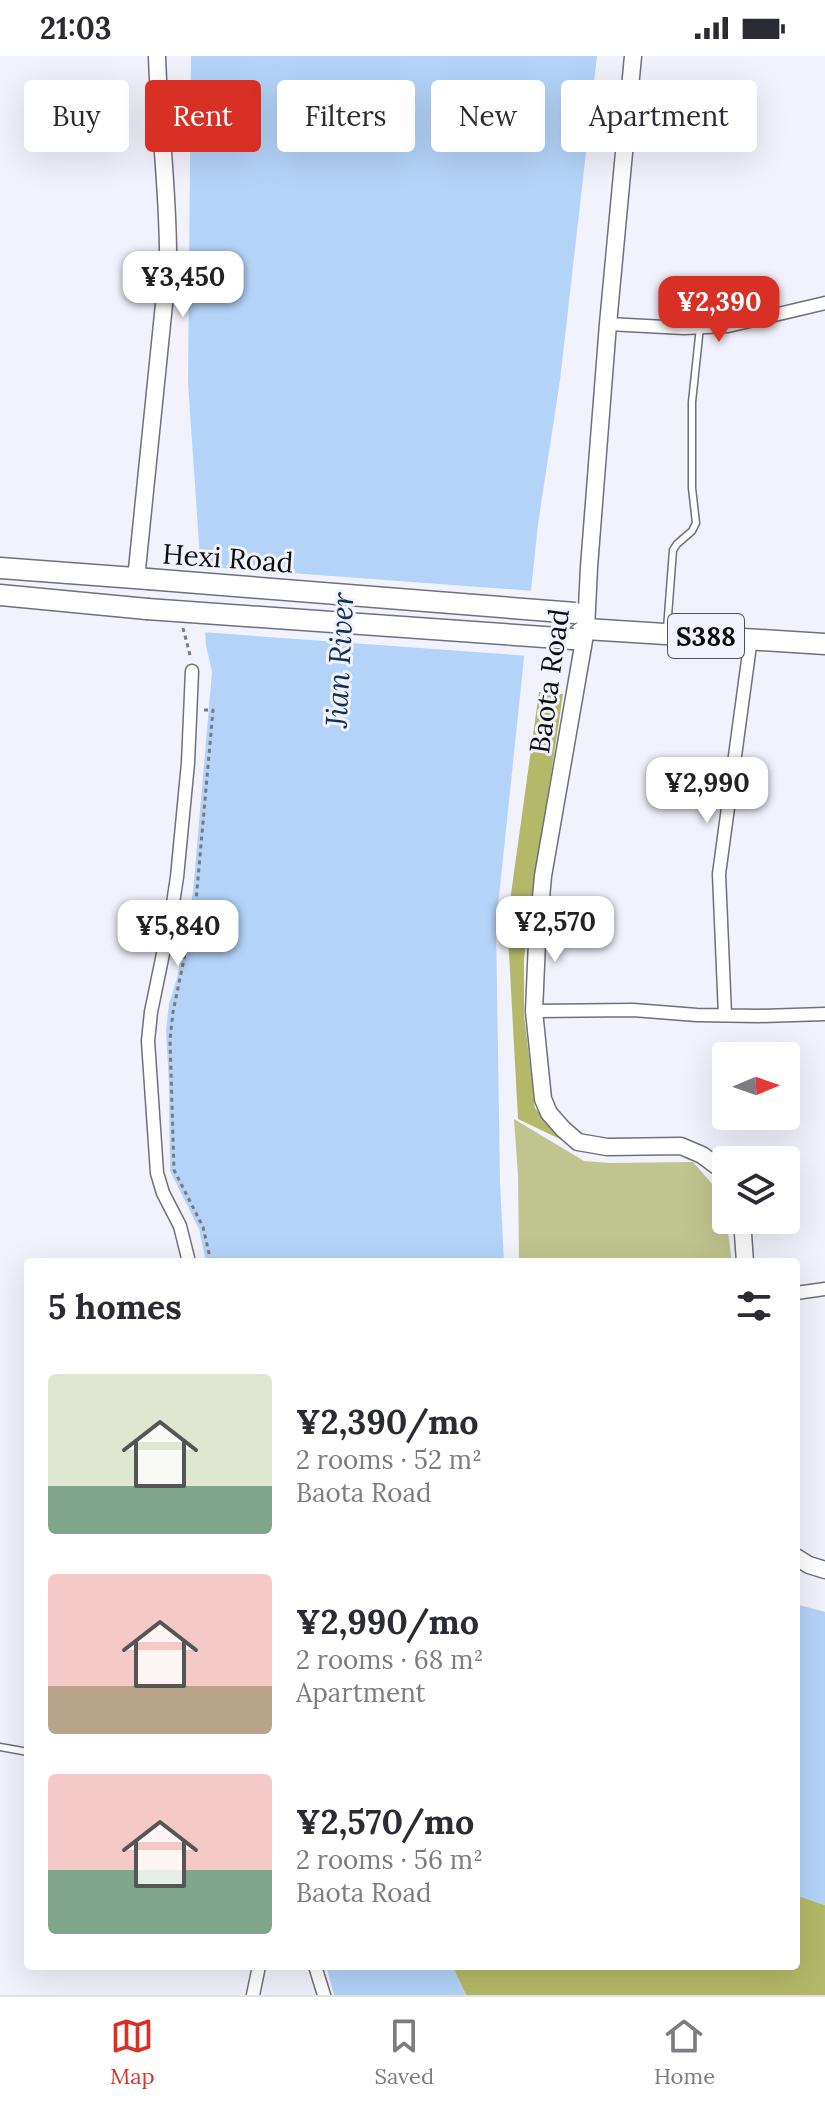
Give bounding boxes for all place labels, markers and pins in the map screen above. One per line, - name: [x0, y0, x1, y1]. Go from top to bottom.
- pin: ¥3,450: [118, 251, 248, 319]
- pin: ¥2,390: [654, 276, 784, 344]
- pin: ¥2,990: [642, 757, 772, 825]
- pin: ¥2,570: [490, 896, 620, 964]
- pin: ¥5,840: [113, 900, 243, 968]

